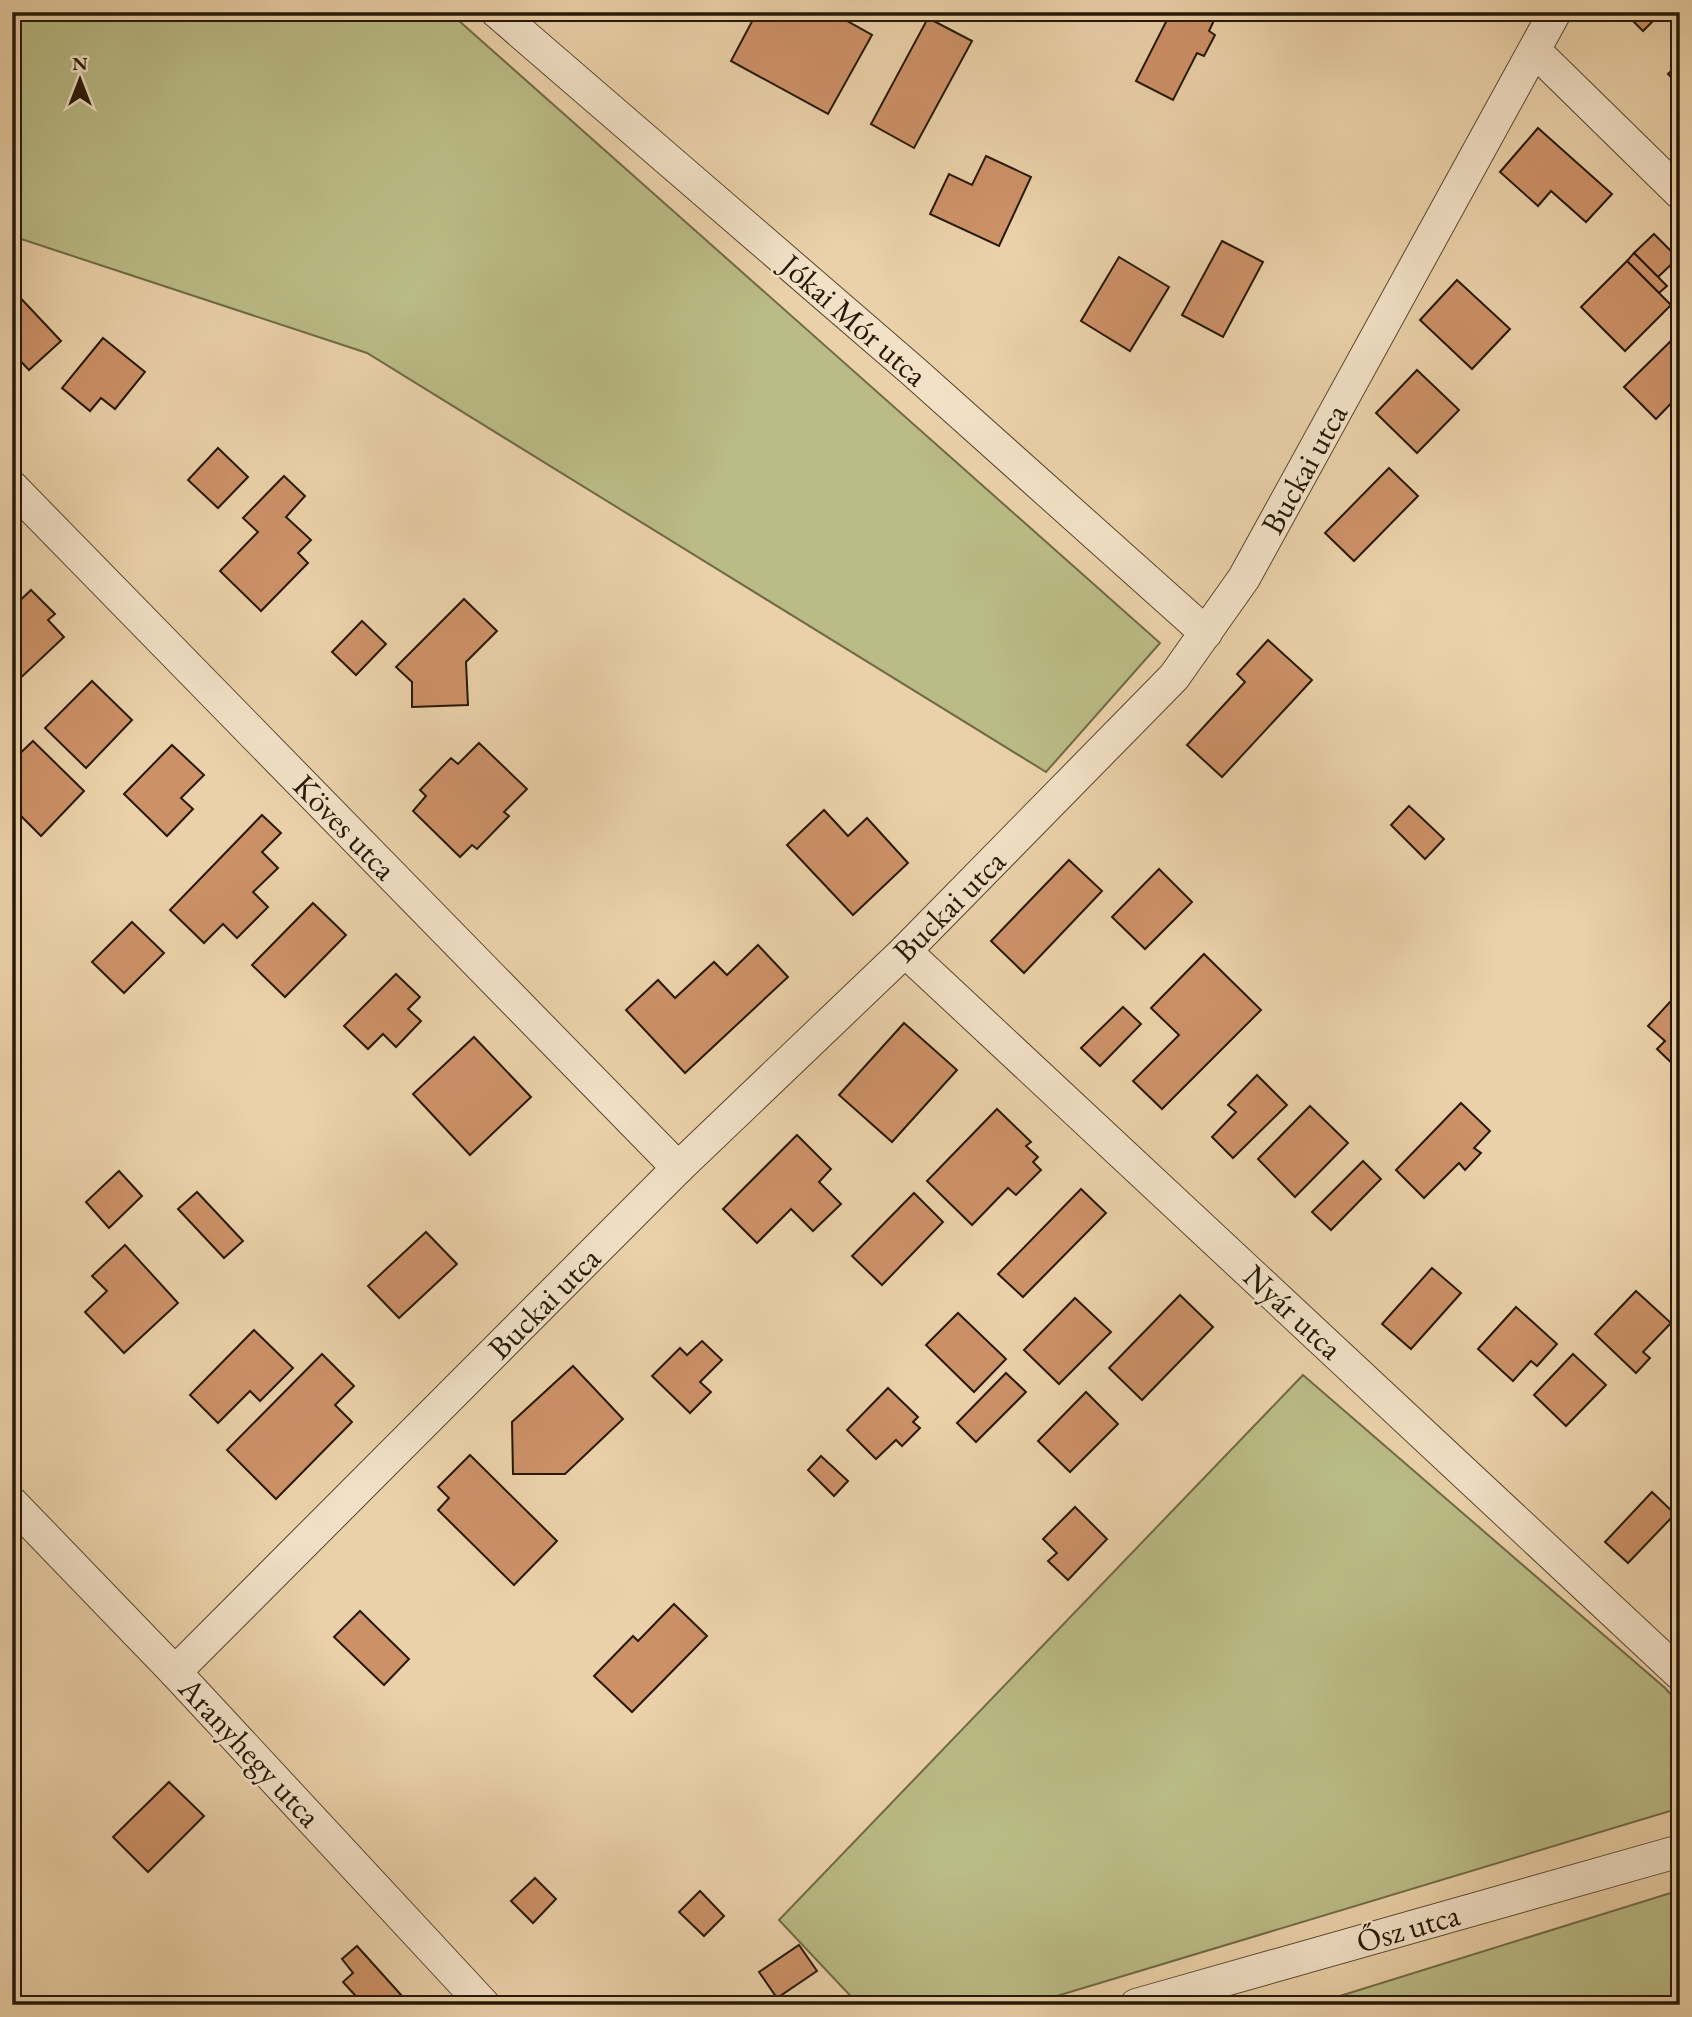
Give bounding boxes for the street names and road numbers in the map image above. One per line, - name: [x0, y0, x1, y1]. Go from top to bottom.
- street label: Jókai Mór utca: [769, 243, 936, 396]
- street label: Buckai utca: [1251, 396, 1357, 542]
- street label: Köves utca: [284, 765, 406, 889]
- street label: Buckai utca: [884, 840, 1015, 971]
- street label: Buckai utca: [479, 1237, 610, 1368]
- street label: Nyár utca: [1234, 1255, 1352, 1369]
- street label: Aranyhegy utca: [169, 1667, 331, 1836]
- street label: Ősz utca: [1352, 1893, 1465, 1963]

